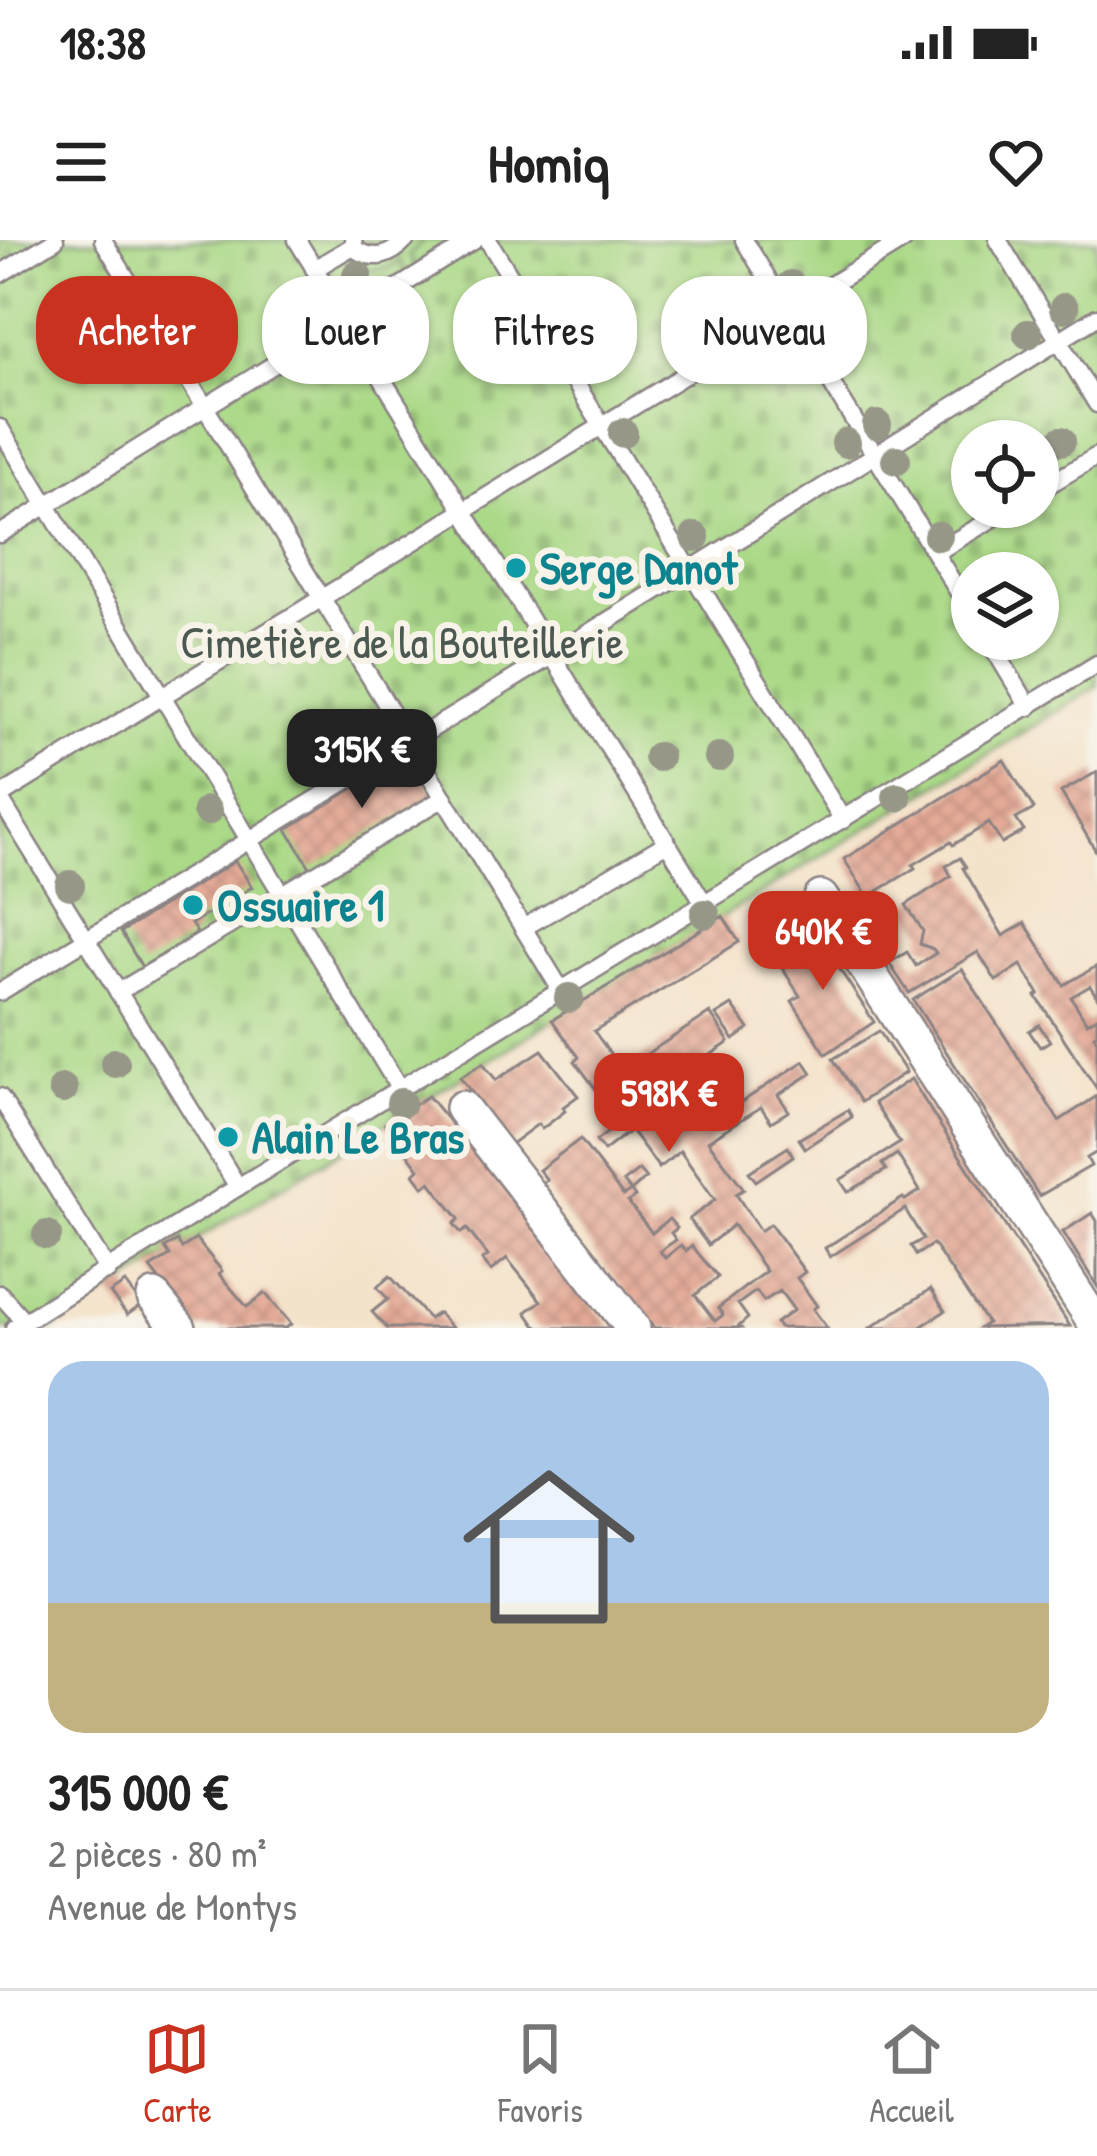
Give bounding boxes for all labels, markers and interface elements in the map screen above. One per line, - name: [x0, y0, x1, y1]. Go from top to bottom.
- text: 18:38: [60, 12, 146, 73]
- text: Homiq: [488, 126, 609, 199]
- icon: menu: [48, 129, 114, 195]
- icon: heart: [983, 129, 1049, 195]
- chip: Acheter: [36, 276, 238, 384]
- chip: Louer: [262, 276, 429, 384]
- chip: Filtres: [453, 276, 637, 384]
- chip: Nouveau: [661, 276, 867, 384]
- map controls: [951, 420, 1059, 660]
- button: locate: [951, 420, 1059, 528]
- place label: Serge Danot: [540, 537, 739, 599]
- button: layers: [951, 552, 1059, 660]
- marker: Serge Danot: [503, 555, 529, 581]
- park label: Cimetière de la Bouteillerie: [180, 611, 624, 672]
- pin: 315K €: [264, 709, 460, 811]
- text: 315K €: [314, 721, 410, 774]
- place label: Ossuaire 1: [217, 874, 384, 935]
- pin: 640K €: [725, 891, 921, 993]
- marker: Ossuaire 1: [180, 892, 206, 918]
- text: 640K €: [775, 903, 871, 956]
- pin: 598K €: [571, 1053, 767, 1155]
- text: 598K €: [621, 1065, 717, 1118]
- place label: Alain Le Bras: [252, 1106, 464, 1167]
- marker: Alain Le Bras: [215, 1124, 241, 1150]
- icon: home: [441, 1439, 657, 1655]
- text: 315 000 €: [48, 1757, 227, 1826]
- text: 2 pièces · 80 m²: [48, 1826, 266, 1879]
- text: Avenue de Montys: [48, 1879, 297, 1932]
- tab: Carte: [143, 2016, 212, 2132]
- tab: Favoris: [498, 2016, 583, 2132]
- tab: Accueil: [869, 2016, 954, 2132]

